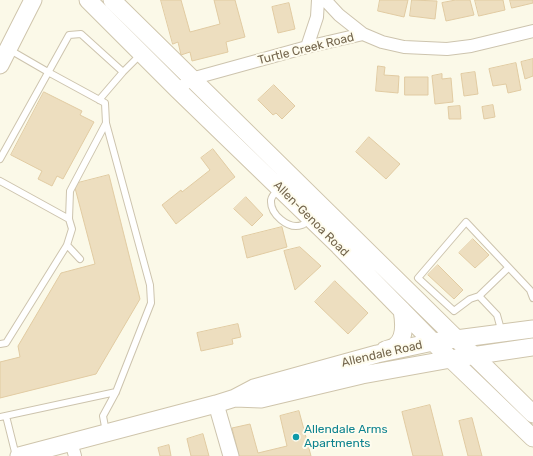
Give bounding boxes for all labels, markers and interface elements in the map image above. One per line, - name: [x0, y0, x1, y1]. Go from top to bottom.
- street label: Turtle Creek Road: [256, 30, 356, 68]
- street label: Allen-Genoa Road: [270, 178, 352, 260]
- street label: Allendale Road: [340, 338, 424, 370]
- place label: Allendale Arms Apartments: [304, 423, 388, 451]
- marker: Allendale Arms Apartments: [291, 432, 301, 442]

